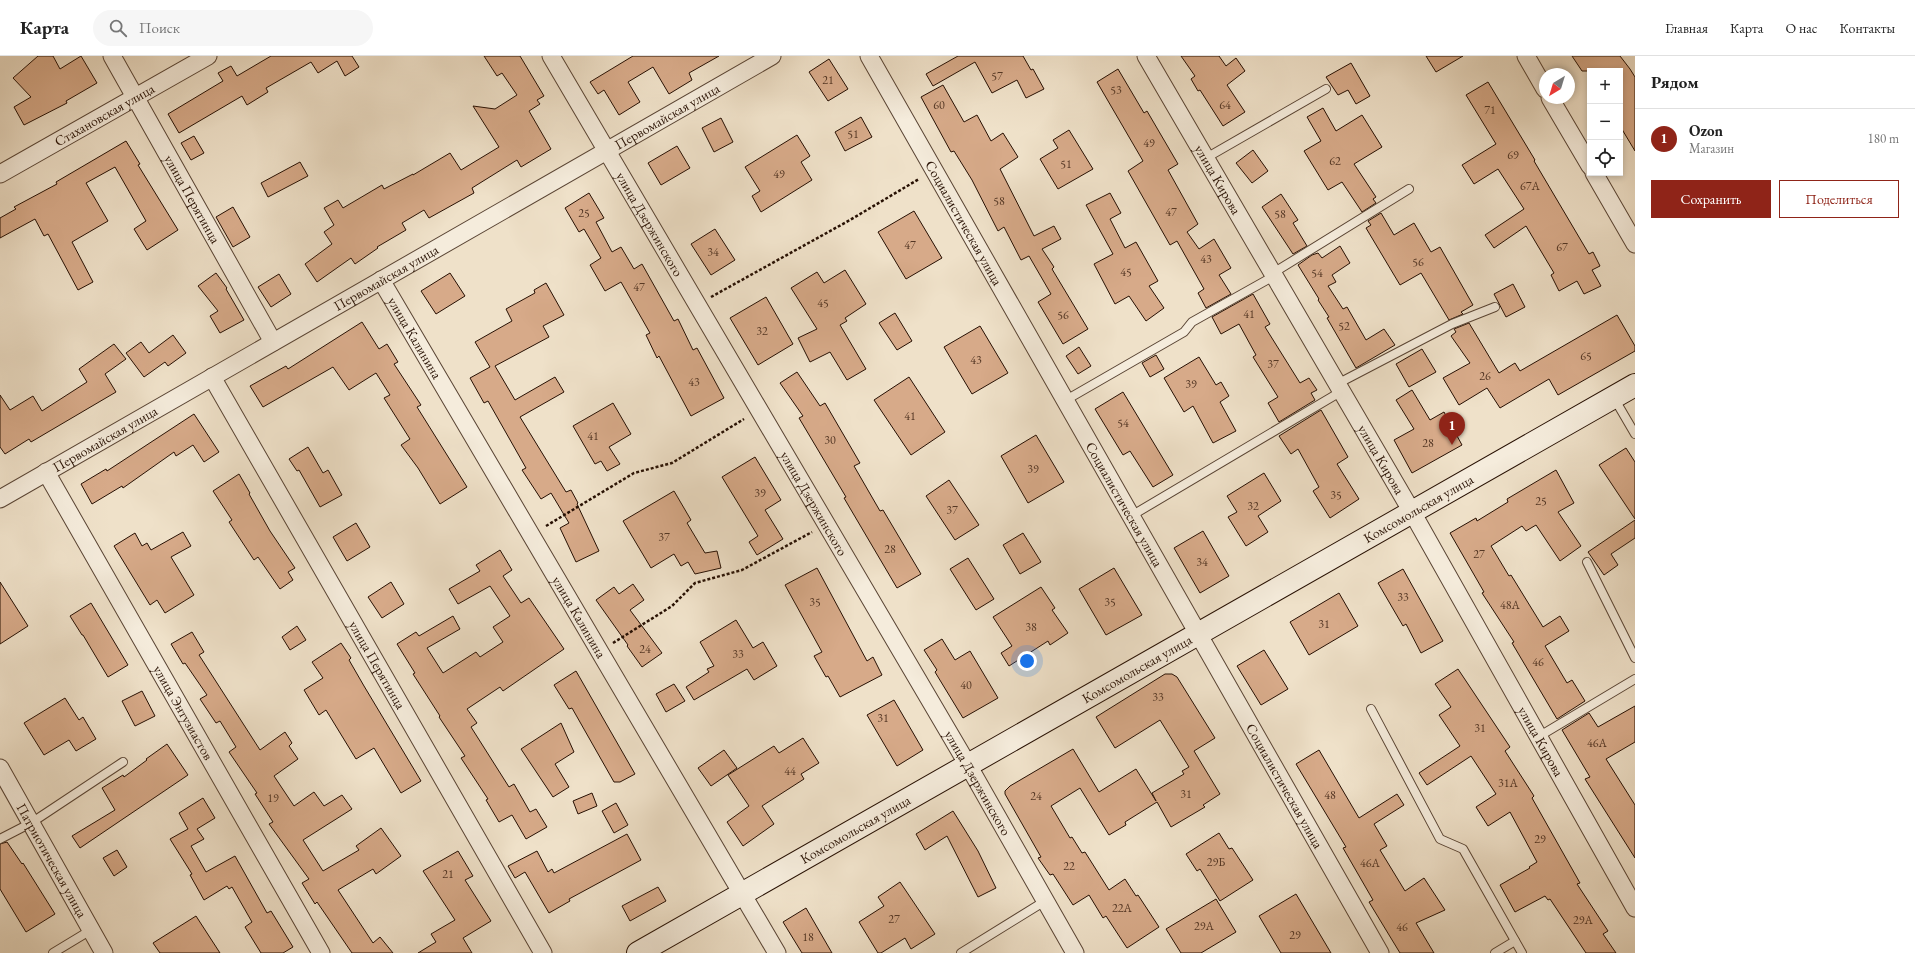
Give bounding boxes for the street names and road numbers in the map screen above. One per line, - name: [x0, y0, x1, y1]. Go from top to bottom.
- street label: Стахановская улица: [51, 79, 158, 150]
- street label: Первомайская улица: [611, 79, 723, 153]
- street label: улица Кирова: [1191, 141, 1246, 218]
- street label: улица Перятинца: [160, 151, 225, 247]
- street label: Социалистическая улица: [921, 157, 1007, 289]
- street label: улица Дзержинского: [612, 168, 688, 280]
- street label: Первомайская улица: [330, 240, 442, 315]
- street label: улица Калинина: [384, 293, 446, 382]
- street label: Первомайская улица: [49, 401, 161, 476]
- street label: улица Кирова: [1354, 421, 1409, 498]
- street label: Социалистическая улица: [1082, 439, 1167, 570]
- street label: улица Дзержинского: [776, 448, 852, 559]
- street label: Комсомольская улица: [1360, 470, 1477, 547]
- street label: улица Калинина: [548, 573, 611, 662]
- street label: улица Перятинца: [345, 617, 410, 713]
- street label: Комсомольская улица: [1078, 630, 1195, 707]
- street label: улица Энтузиастов: [149, 662, 218, 763]
- street label: улица Кирова: [1514, 703, 1568, 780]
- street label: Социалистическая улица: [1242, 720, 1328, 852]
- street label: улица Дзержинского: [941, 727, 1015, 839]
- street label: Комсомольская улица: [797, 791, 914, 868]
- street label: Патриотическая улица: [13, 800, 92, 921]

